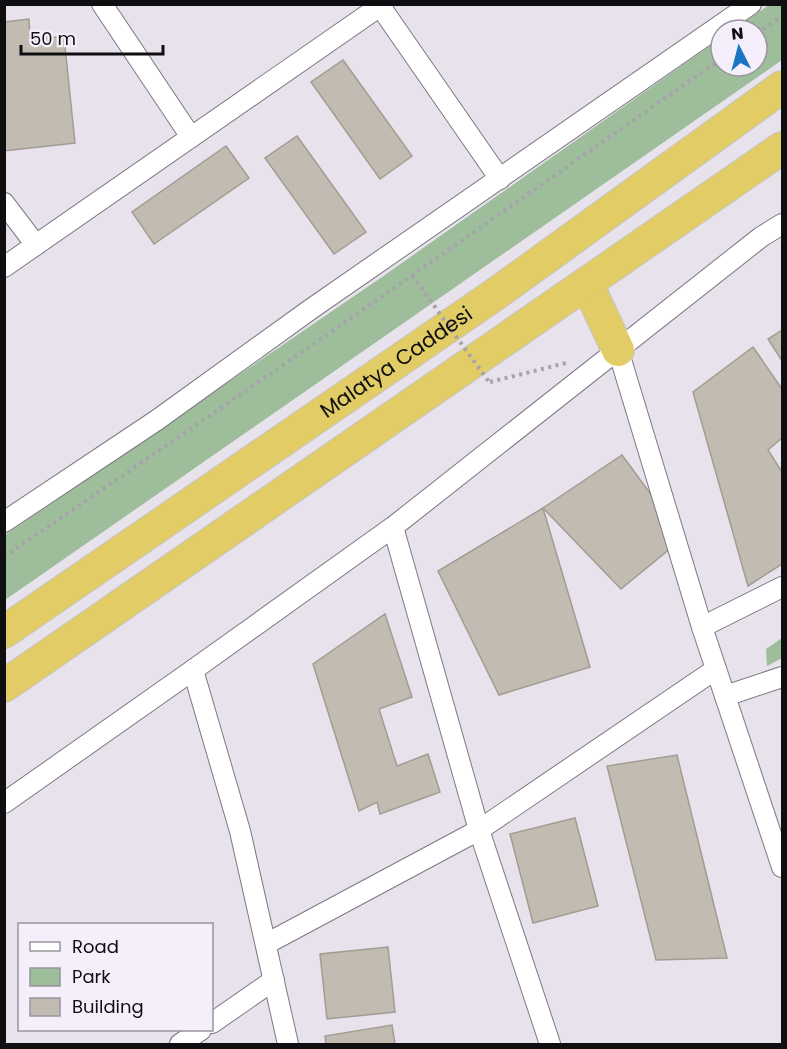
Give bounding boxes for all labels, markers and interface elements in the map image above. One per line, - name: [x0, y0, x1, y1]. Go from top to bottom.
- scale bar: [21, 18, 164, 56]
- north arrow: [709, 18, 769, 78]
- text: N: [730, 22, 745, 46]
- text: 50 m: [30, 26, 76, 51]
- street label: Malatya Caddesi: [314, 299, 478, 425]
- legend: [18, 923, 213, 1031]
- text: Road: [72, 934, 119, 959]
- text: Park: [72, 964, 111, 989]
- text: Building: [72, 994, 144, 1019]

